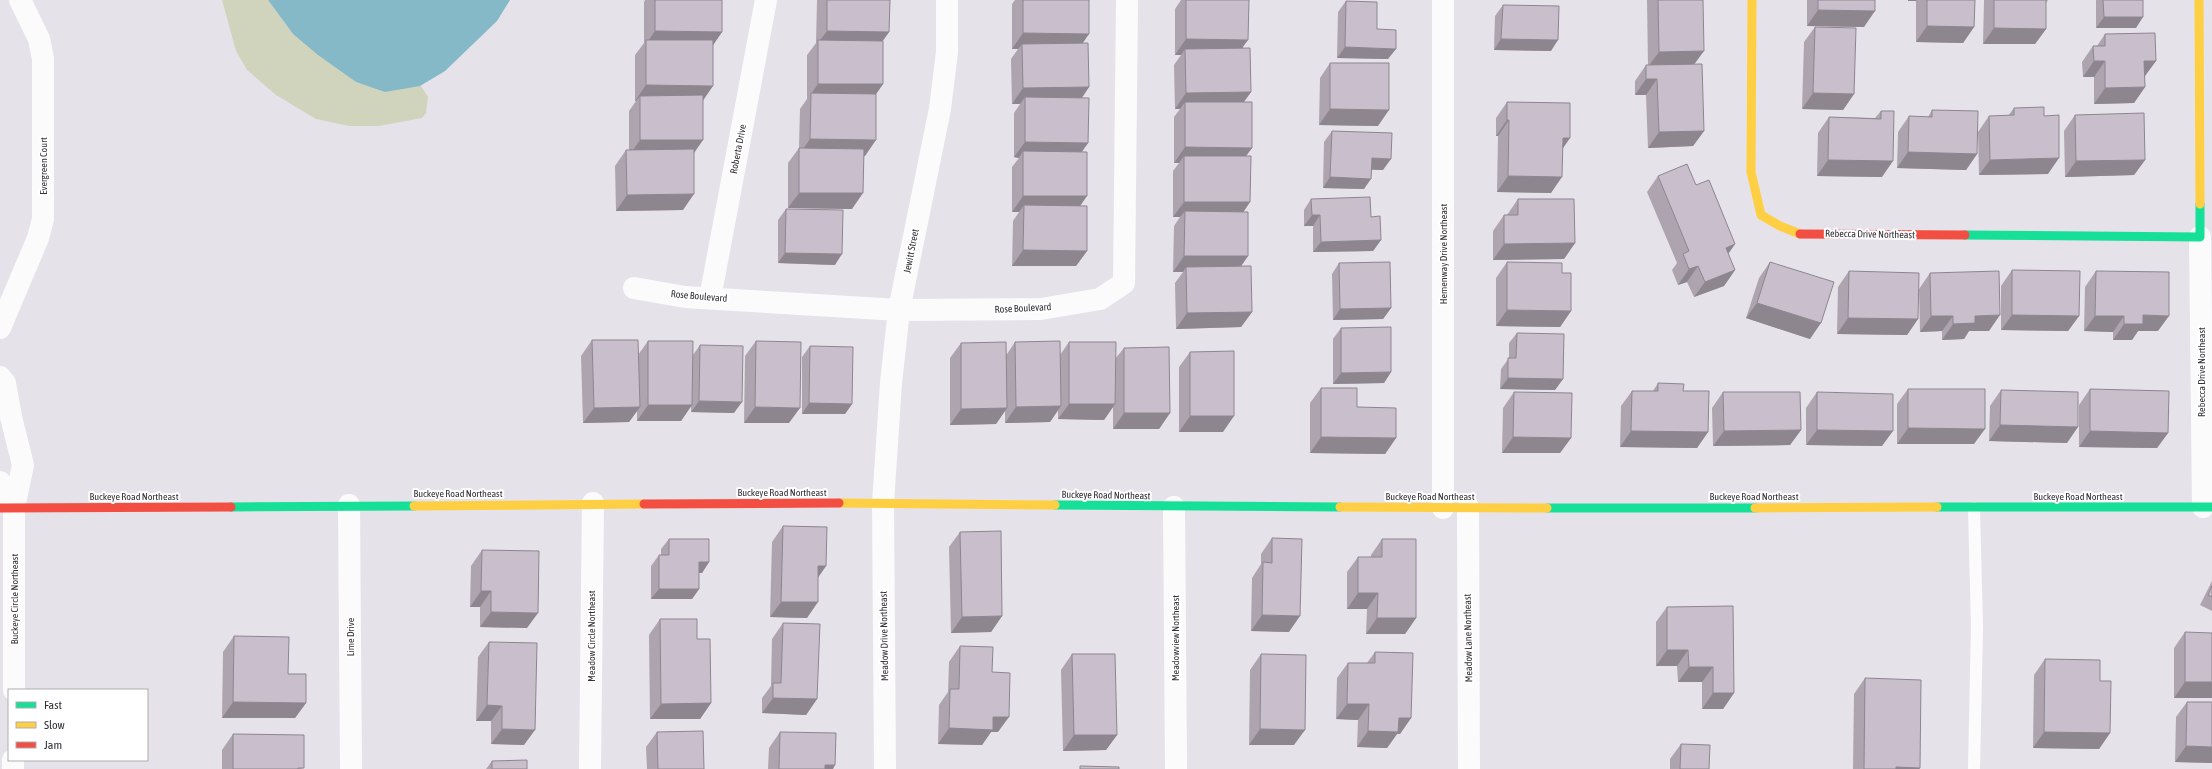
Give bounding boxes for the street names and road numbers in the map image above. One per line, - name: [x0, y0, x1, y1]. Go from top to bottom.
- street label: Roberta Drive: [728, 123, 748, 175]
- street label: Evergreen Court: [38, 137, 49, 195]
- street label: Hemenway Drive Northeast: [1438, 204, 1449, 304]
- street label: Jewitt Street: [901, 228, 921, 274]
- street label: Rebecca Drive Northeast: [1825, 228, 1915, 240]
- street label: Rose Boulevard: [670, 288, 728, 304]
- street label: Rose Boulevard: [994, 301, 1052, 315]
- street label: Rebecca Drive Northeast: [2196, 327, 2207, 417]
- street label: Buckeye Road Northeast: [737, 487, 827, 498]
- street label: Buckeye Road Northeast: [413, 488, 503, 499]
- street label: Buckeye Road Northeast: [1061, 489, 1151, 501]
- street label: Buckeye Road Northeast: [89, 491, 179, 502]
- street label: Buckeye Road Northeast: [1385, 491, 1475, 502]
- street label: Buckeye Road Northeast: [1709, 491, 1799, 502]
- street label: Buckeye Road Northeast: [2033, 491, 2123, 502]
- street label: Buckeye Circle Northeast: [9, 554, 20, 644]
- street label: Meadow Circle Northeast: [586, 590, 597, 682]
- street label: Meadow Drive Northeast: [878, 591, 890, 681]
- street label: Meadow Lane Northeast: [1462, 593, 1474, 682]
- street label: Meadowview Northeast: [1170, 595, 1181, 681]
- street label: Lime Drive: [345, 617, 356, 656]

